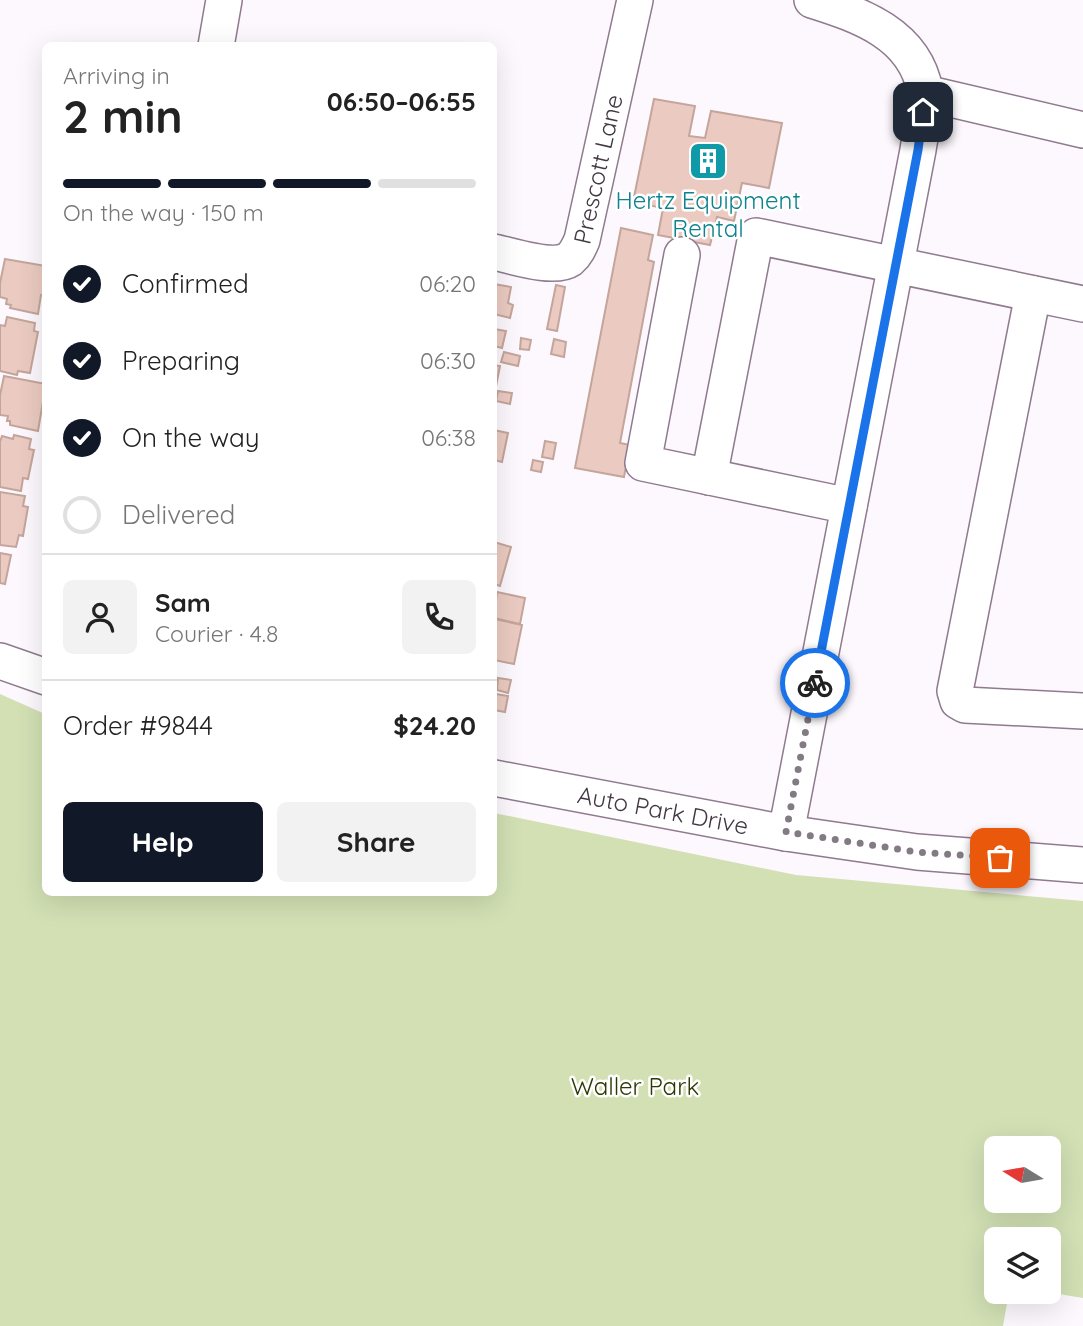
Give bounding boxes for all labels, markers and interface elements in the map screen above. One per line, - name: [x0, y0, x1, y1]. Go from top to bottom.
- text: Arriving in: [63, 61, 170, 90]
- pin: [893, 82, 953, 142]
- text: 06:50–06:55: [327, 85, 476, 118]
- text: 2 min: [63, 87, 183, 145]
- street label: Prescott Lane: [567, 92, 629, 247]
- icon: home: [904, 93, 942, 131]
- building icon: Hertz Equipment Rental: [687, 140, 729, 182]
- place label: Hertz Equipment Rental: [615, 185, 801, 243]
- text: On the way · 150 m: [63, 198, 264, 227]
- icon: check: [63, 265, 101, 303]
- text: Confirmed: [122, 267, 249, 300]
- text: 06:20: [419, 269, 476, 298]
- icon: check: [63, 342, 101, 380]
- text: Preparing: [122, 344, 240, 377]
- text: 06:30: [420, 346, 476, 375]
- icon: check: [63, 419, 101, 457]
- text: On the way: [122, 421, 260, 454]
- text: 06:38: [421, 423, 476, 452]
- text: Delivered: [122, 498, 235, 531]
- button: person: [63, 580, 137, 654]
- button: phone: [402, 580, 476, 654]
- text: Sam: [155, 586, 211, 619]
- text: Courier · 4.8: [155, 619, 278, 648]
- courier: [780, 648, 850, 718]
- icon: bike: [796, 664, 834, 702]
- text: Order #9844: [63, 709, 213, 742]
- text: $24.20: [393, 709, 476, 742]
- street label: Auto Park Drive: [575, 779, 751, 841]
- button: Help: [63, 802, 263, 882]
- button: Share: [277, 802, 476, 882]
- pin: [970, 828, 1030, 888]
- icon: bag: [981, 839, 1019, 877]
- park label: Waller Park: [571, 1071, 699, 1101]
- north arrow: [984, 1136, 1060, 1213]
- map controls: [984, 1136, 1061, 1304]
- button: layers: [984, 1227, 1061, 1304]

